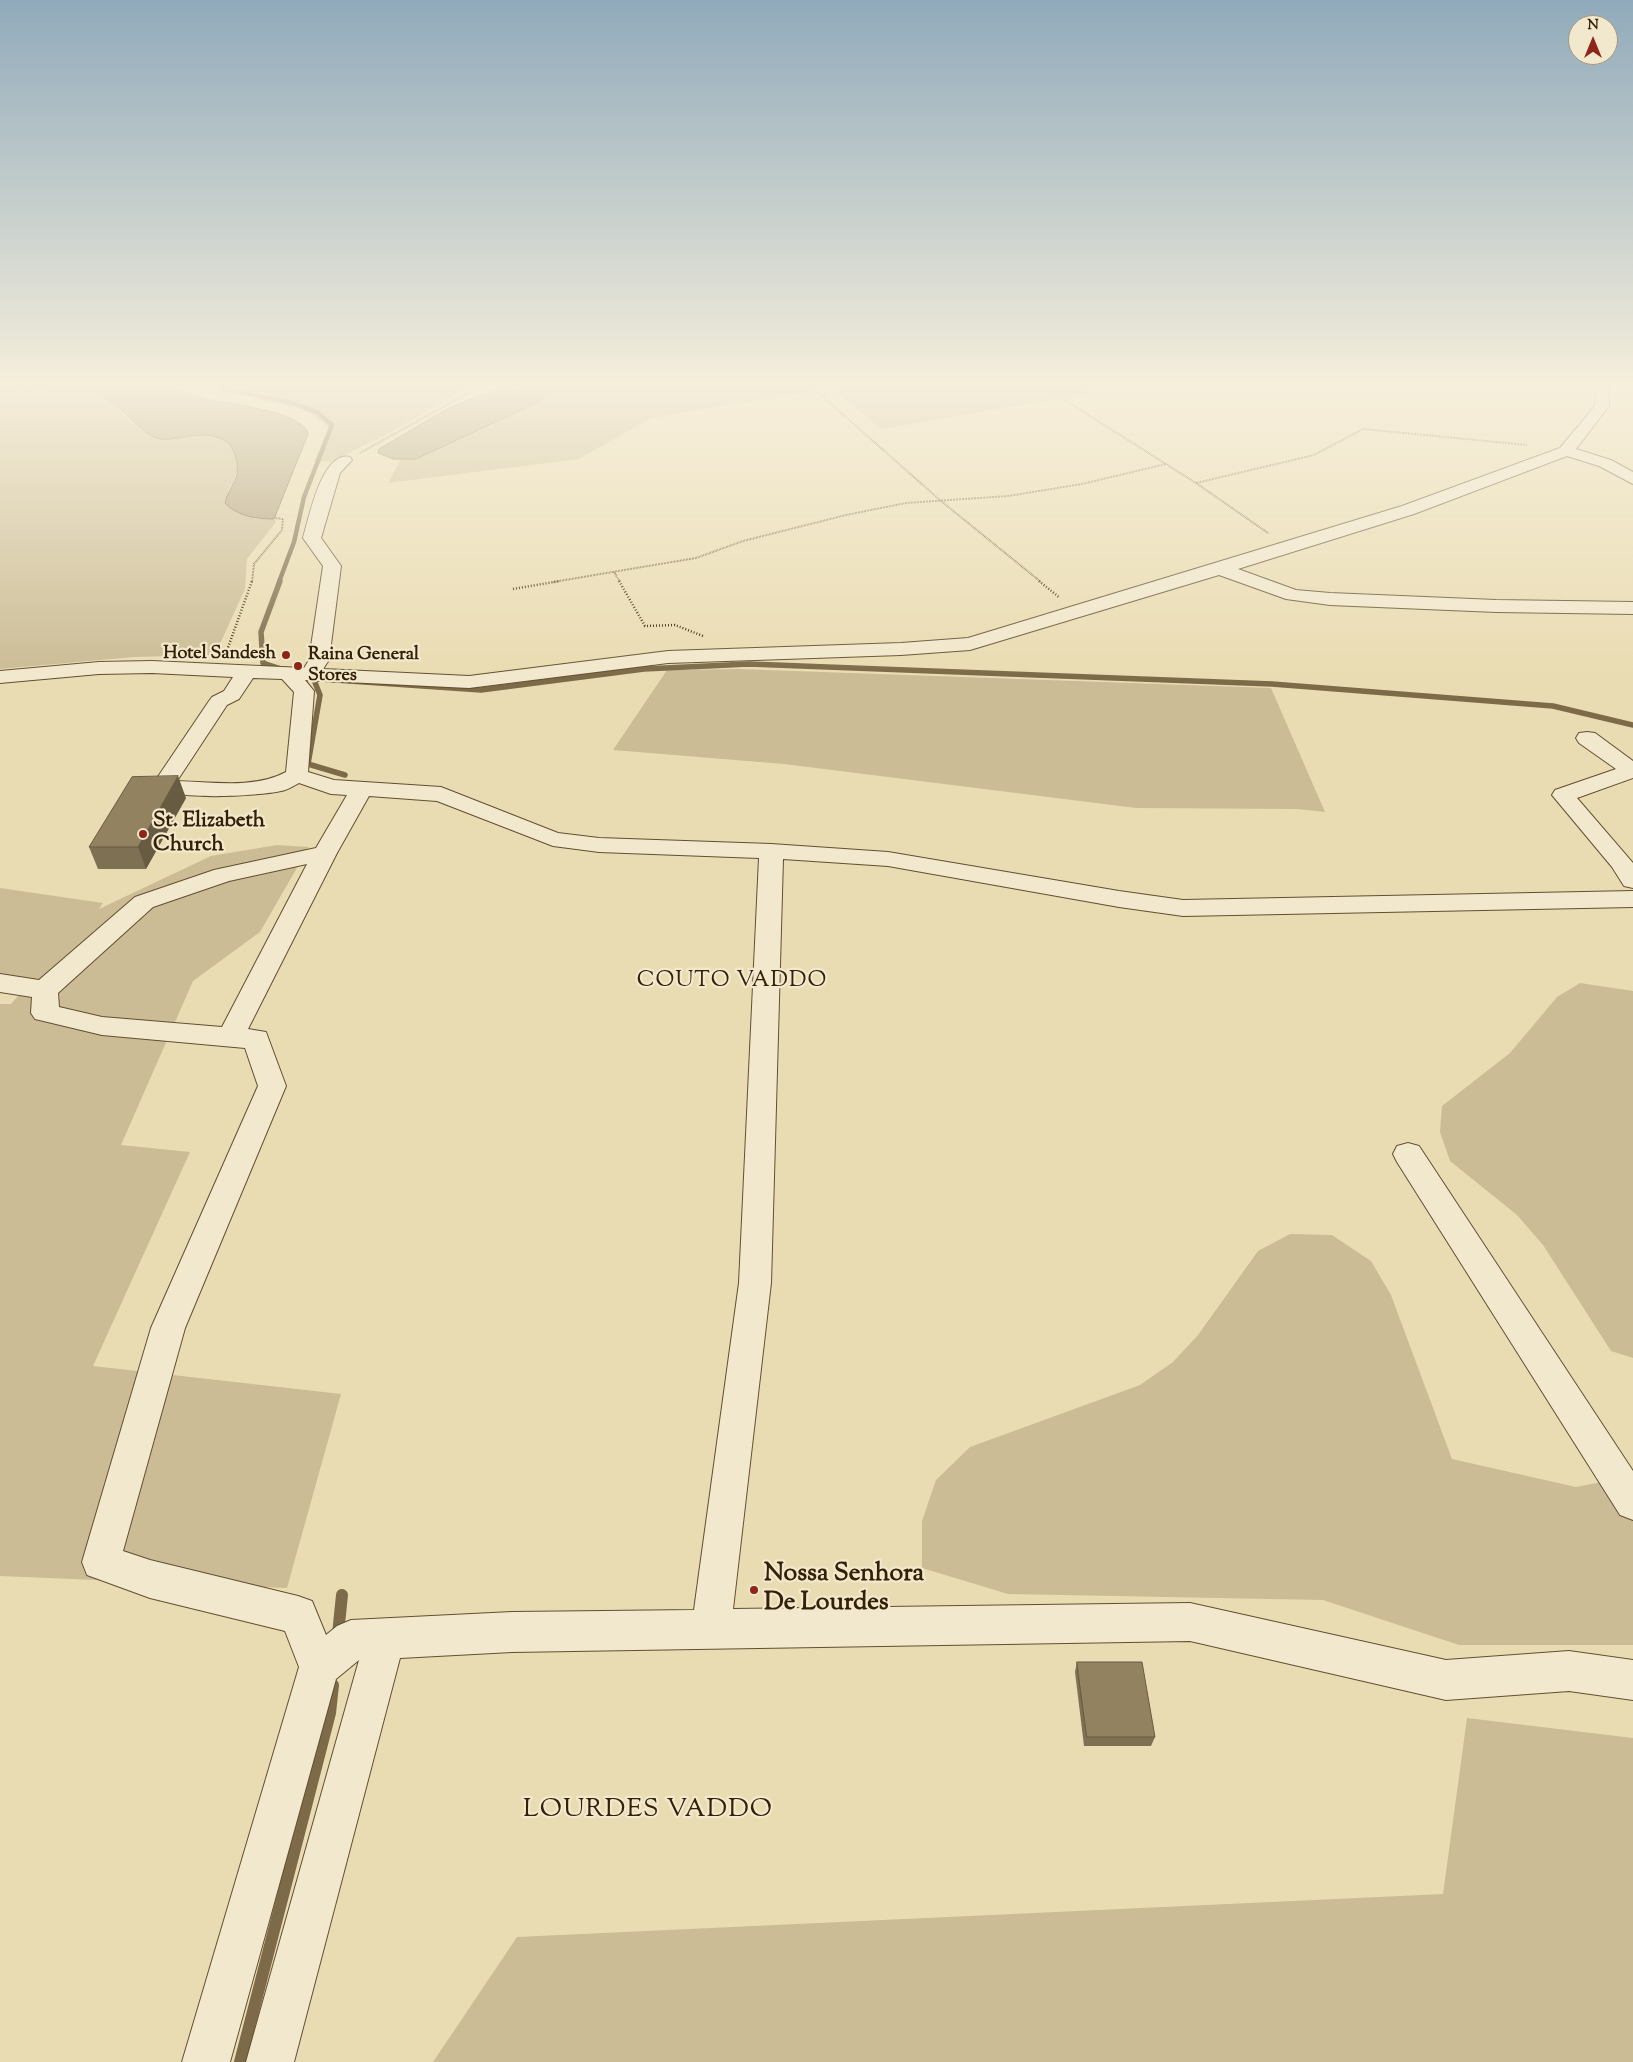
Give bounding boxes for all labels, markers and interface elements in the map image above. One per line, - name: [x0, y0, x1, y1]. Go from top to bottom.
- north arrow: [1568, 15, 1618, 65]
- text: N: [1587, 16, 1599, 36]
- place label: Hotel Sandesh: [163, 644, 276, 666]
- place label: Raina General Stores: [308, 645, 419, 688]
- marker: Hotel Sandesh: [280, 649, 292, 661]
- marker: Raina General Stores: [292, 660, 304, 672]
- place label: St. Elizabeth Church: [153, 809, 265, 859]
- marker: St. Elizabeth Church: [137, 828, 149, 840]
- district label: COUTO VADDO: [635, 969, 829, 995]
- place label: Nossa Senhora De Lourdes: [764, 1561, 924, 1620]
- marker: Nossa Senhora De Lourdes: [748, 1584, 760, 1596]
- district label: LOURDES VADDO: [521, 1796, 775, 1828]

